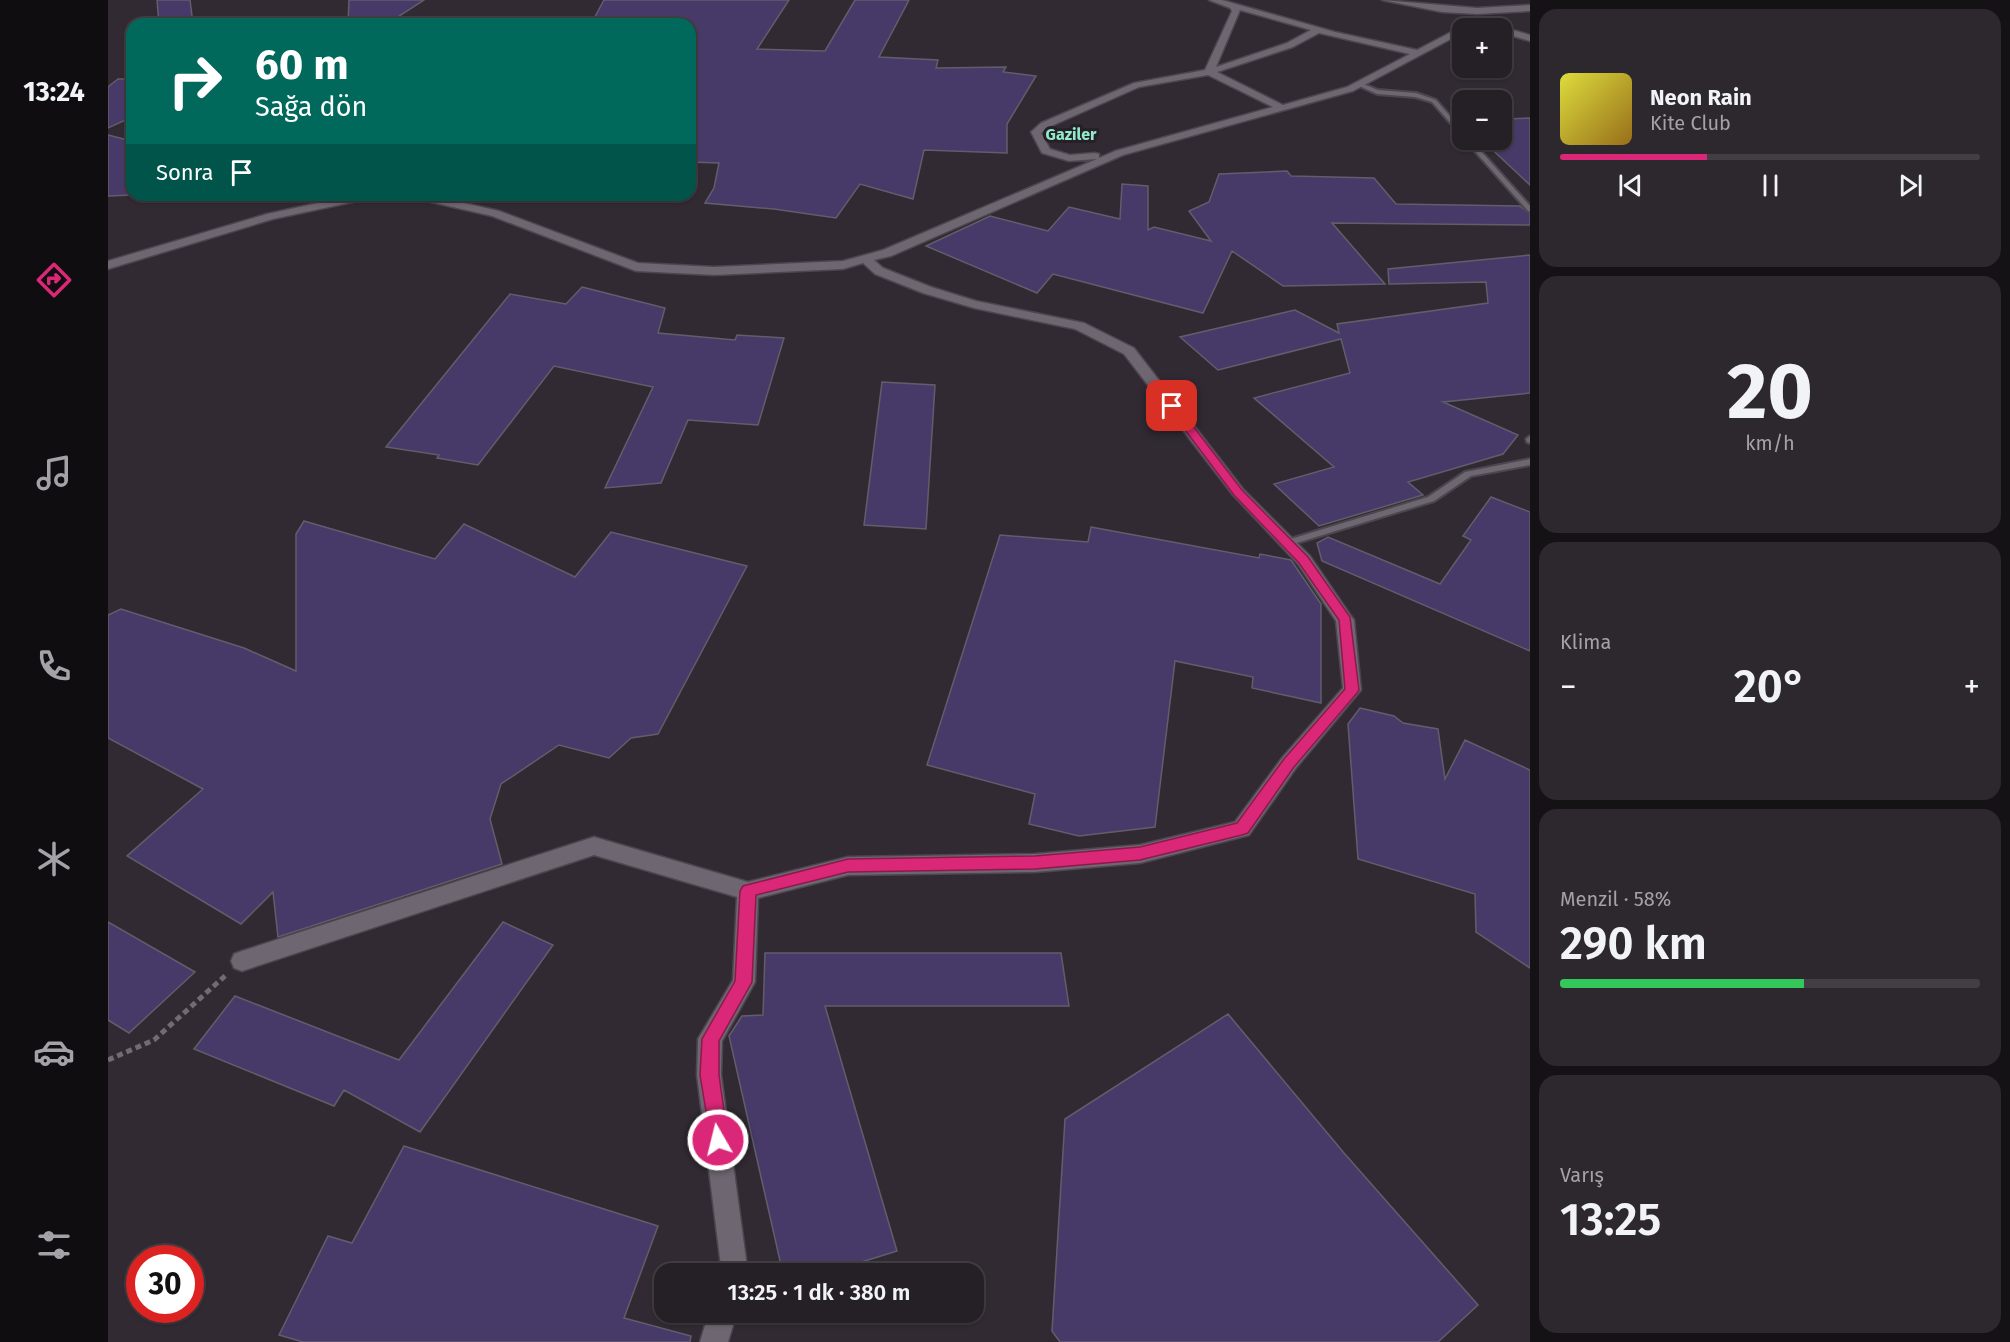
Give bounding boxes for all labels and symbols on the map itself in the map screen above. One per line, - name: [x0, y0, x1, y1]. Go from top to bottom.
- district label: Gaziler: [1046, 125, 1097, 144]
- pin: [1146, 380, 1197, 431]
- position arrow: [686, 1108, 750, 1172]
- speed limit sign: 30: [126, 1245, 204, 1323]

